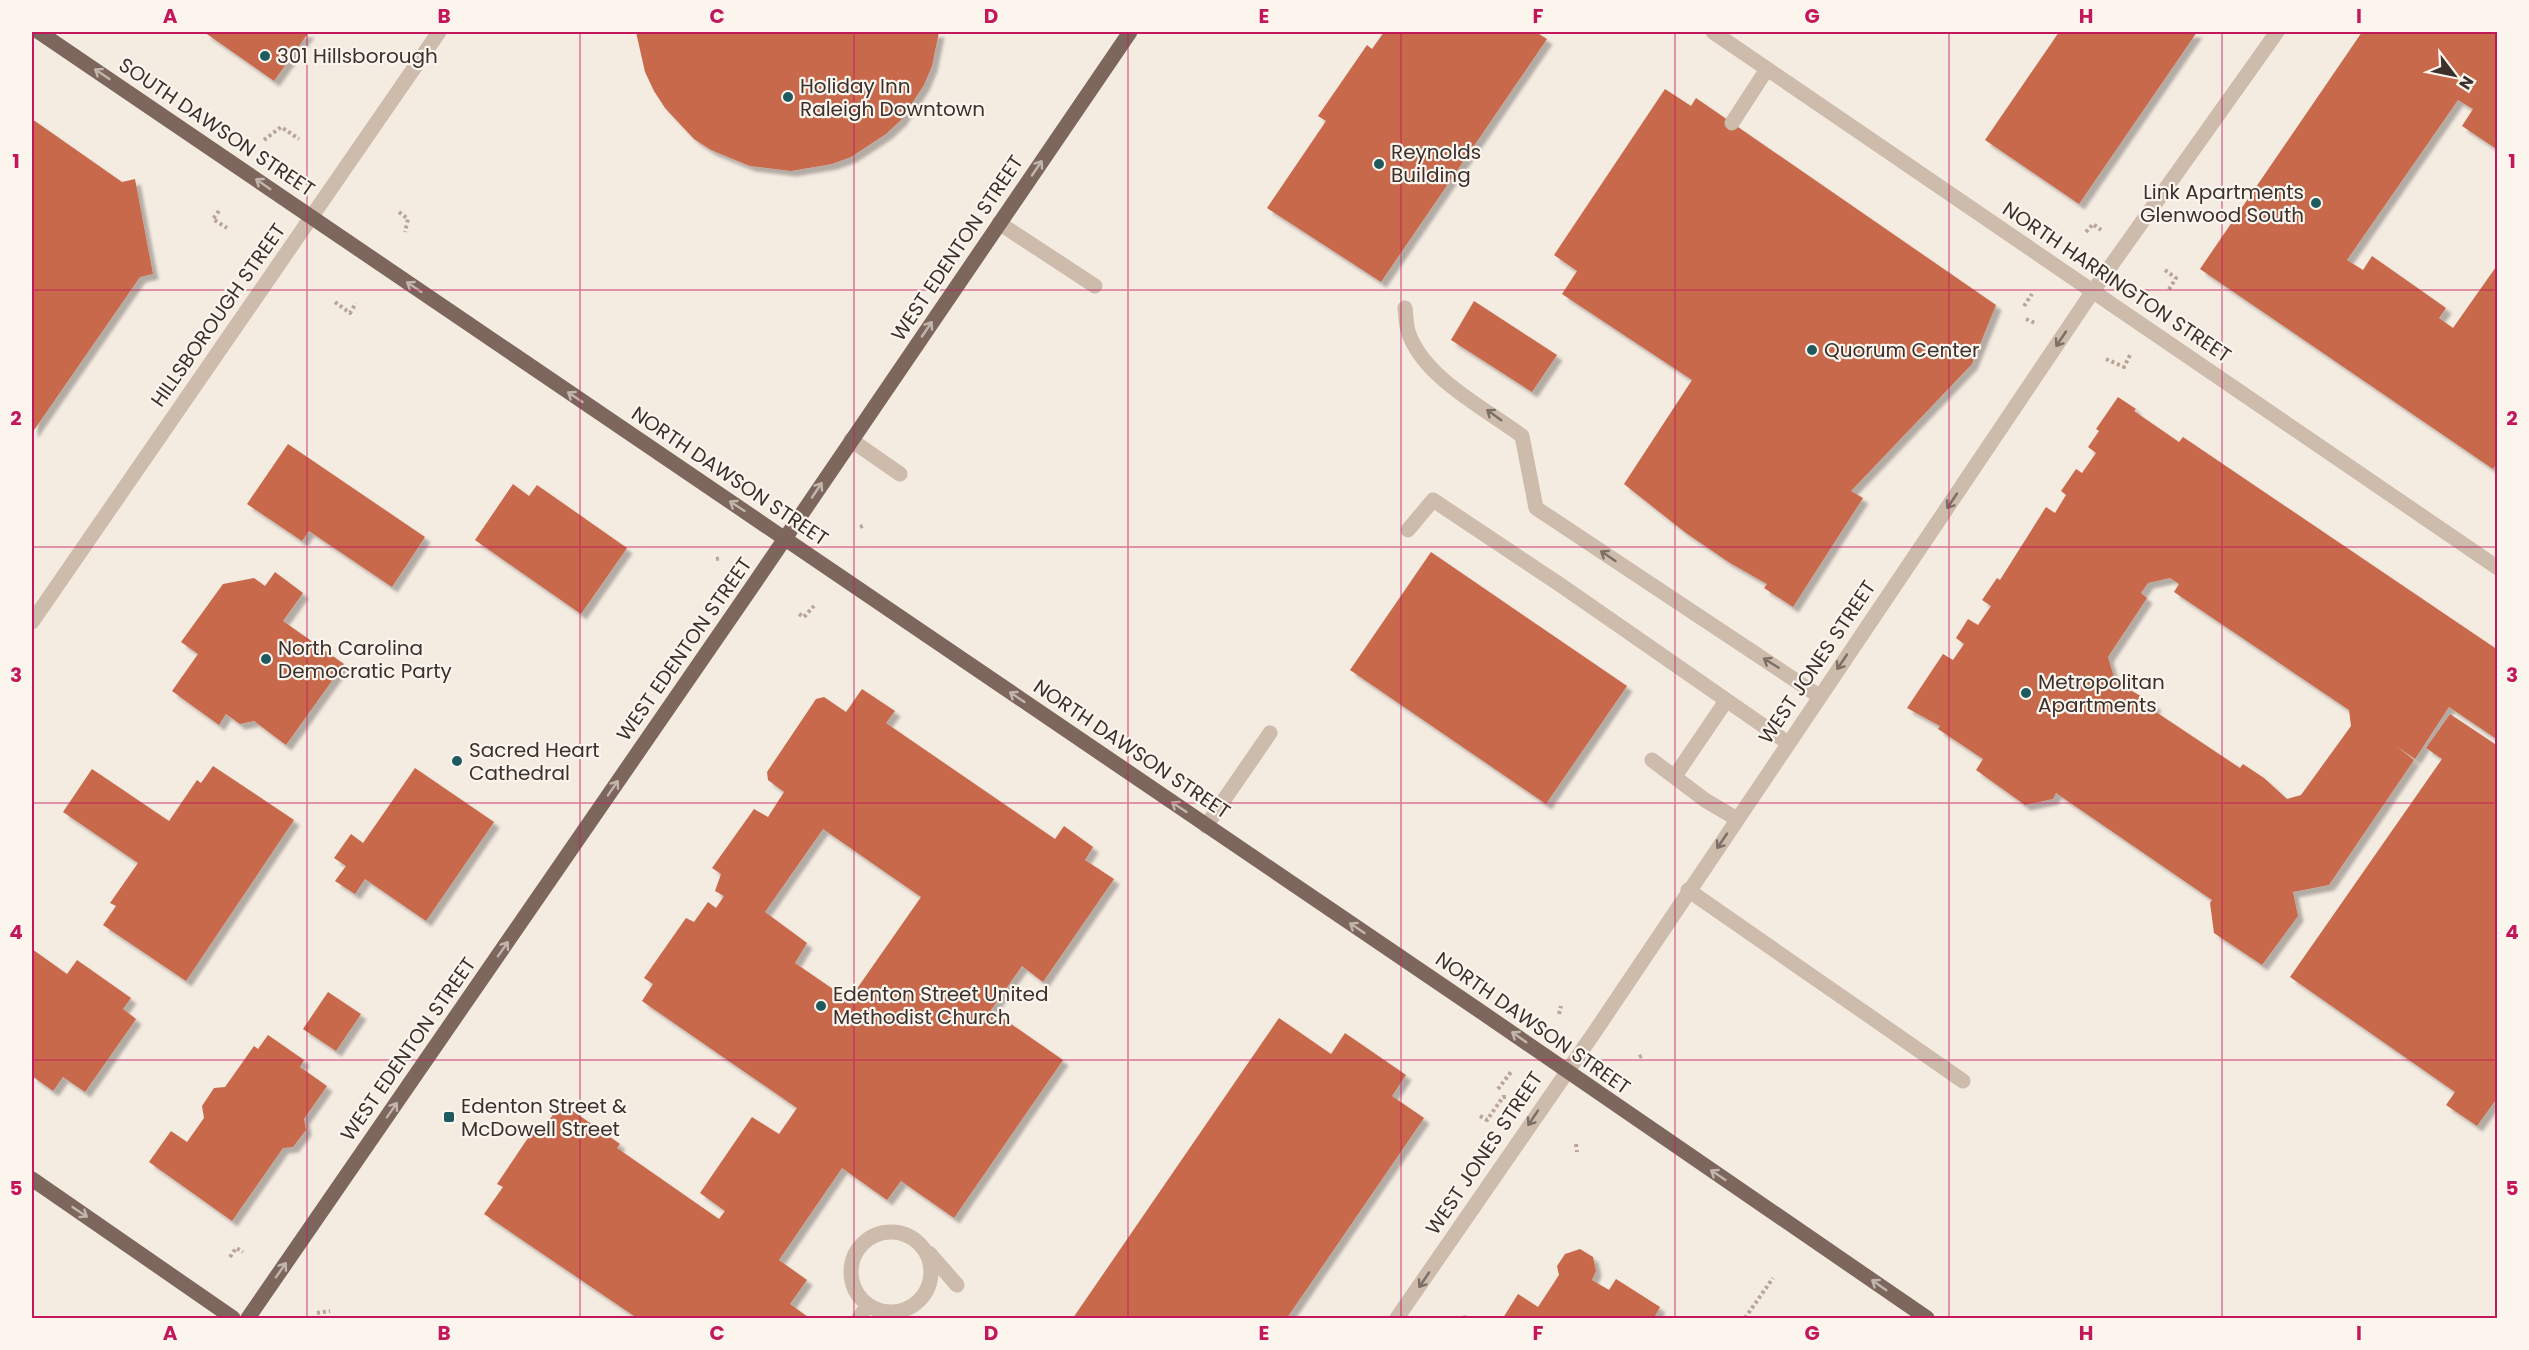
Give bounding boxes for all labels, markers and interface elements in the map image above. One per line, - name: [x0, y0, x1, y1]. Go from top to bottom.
- text: A: [163, 2, 178, 30]
- text: B: [437, 2, 451, 30]
- text: C: [709, 2, 725, 30]
- text: D: [984, 2, 998, 30]
- text: E: [1259, 2, 1269, 30]
- text: F: [1533, 2, 1544, 30]
- text: G: [1804, 2, 1820, 30]
- text: H: [2079, 2, 2093, 30]
- text: I: [2356, 2, 2362, 30]
- place label: 301 Hillsborough: [277, 42, 438, 70]
- north arrow: [2424, 45, 2484, 105]
- marker: 301 Hillsborough: [258, 49, 272, 63]
- street label: SOUTH DAWSON STREET: [113, 51, 321, 203]
- one-way arrow: [94, 68, 110, 80]
- text: N: [2453, 71, 2479, 94]
- place label: Holiday Inn Raleigh Downtown: [800, 72, 985, 123]
- marker: Holiday Inn Raleigh Downtown: [781, 90, 795, 104]
- place label: Reynolds Building: [1391, 138, 1481, 189]
- text: 1: [12, 147, 20, 175]
- text: 1: [2508, 147, 2516, 175]
- street label: WEST EDENTON STREET: [884, 149, 1030, 346]
- marker: Reynolds Building: [1372, 157, 1386, 171]
- one-way arrow: [1031, 160, 1043, 177]
- one-way arrow: [255, 178, 272, 190]
- place label: Link Apartments Glenwood South: [2140, 178, 2304, 229]
- street label: NORTH HARRINGTON STREET: [1997, 195, 2237, 369]
- marker: Link Apartments Glenwood South: [2309, 196, 2323, 210]
- street label: HILLSBOROUGH STREET: [144, 218, 292, 412]
- one-way arrow: [406, 281, 423, 293]
- one-way arrow: [921, 321, 933, 338]
- one-way arrow: [2055, 331, 2067, 347]
- place label: Quorum Center: [1824, 336, 1979, 364]
- marker: Quorum Center: [1805, 343, 1819, 357]
- one-way arrow: [568, 391, 584, 403]
- street label: NORTH DAWSON STREET: [626, 400, 834, 553]
- text: 2: [10, 404, 22, 432]
- text: 2: [2506, 404, 2518, 432]
- one-way arrow: [1486, 409, 1502, 421]
- one-way arrow: [811, 482, 823, 499]
- one-way arrow: [1946, 492, 1958, 508]
- one-way arrow: [729, 500, 746, 512]
- one-way arrow: [1600, 550, 1617, 562]
- street label: WEST EDENTON STREET: [610, 551, 758, 746]
- street label: WEST JONES STREET: [1752, 575, 1882, 749]
- place label: North Carolina Democratic Party: [278, 634, 452, 685]
- marker: North Carolina Democratic Party: [259, 652, 273, 666]
- one-way arrow: [1836, 653, 1848, 670]
- one-way arrow: [1763, 656, 1780, 668]
- text: 3: [10, 661, 22, 689]
- text: 3: [2506, 661, 2518, 689]
- place label: Metropolitan Apartments: [2038, 668, 2165, 719]
- street label: NORTH DAWSON STREET: [1028, 673, 1236, 826]
- marker: Metropolitan Apartments: [2019, 686, 2033, 700]
- one-way arrow: [1010, 691, 1026, 703]
- place label: Sacred Heart Cathedral: [469, 736, 600, 787]
- marker: Sacred Heart Cathedral: [450, 754, 464, 768]
- one-way arrow: [607, 781, 619, 797]
- one-way arrow: [1170, 800, 1187, 813]
- one-way arrow: [1715, 833, 1728, 850]
- text: 4: [9, 918, 23, 946]
- text: 4: [2505, 918, 2519, 946]
- one-way arrow: [1350, 922, 1366, 934]
- one-way arrow: [497, 941, 509, 958]
- street label: NORTH DAWSON STREET: [1430, 945, 1636, 1101]
- street label: WEST EDENTON STREET: [334, 951, 482, 1146]
- place label: Edenton Street United Methodist Church: [833, 980, 1049, 1031]
- marker: Edenton Street United Methodist Church: [814, 999, 828, 1013]
- one-way arrow: [1510, 1031, 1527, 1044]
- street label: WEST JONES STREET: [1419, 1066, 1549, 1240]
- place label: Edenton Street & McDowell Street: [461, 1092, 627, 1143]
- one-way arrow: [386, 1102, 398, 1118]
- marker: Edenton Street & McDowell Street: [442, 1110, 456, 1124]
- one-way arrow: [1527, 1110, 1539, 1126]
- one-way arrow: [1711, 1169, 1727, 1181]
- text: 5: [10, 1174, 23, 1202]
- text: 5: [2506, 1174, 2519, 1202]
- one-way arrow: [71, 1206, 87, 1218]
- one-way arrow: [275, 1262, 287, 1279]
- one-way arrow: [1418, 1271, 1430, 1287]
- one-way arrow: [1872, 1279, 1888, 1291]
- text: A: [163, 1319, 178, 1347]
- text: B: [437, 1319, 451, 1347]
- text: C: [709, 1319, 725, 1347]
- text: D: [984, 1319, 998, 1347]
- text: E: [1259, 1319, 1269, 1347]
- text: F: [1533, 1319, 1544, 1347]
- text: G: [1804, 1319, 1820, 1347]
- text: H: [2079, 1319, 2093, 1347]
- text: I: [2356, 1319, 2362, 1347]

